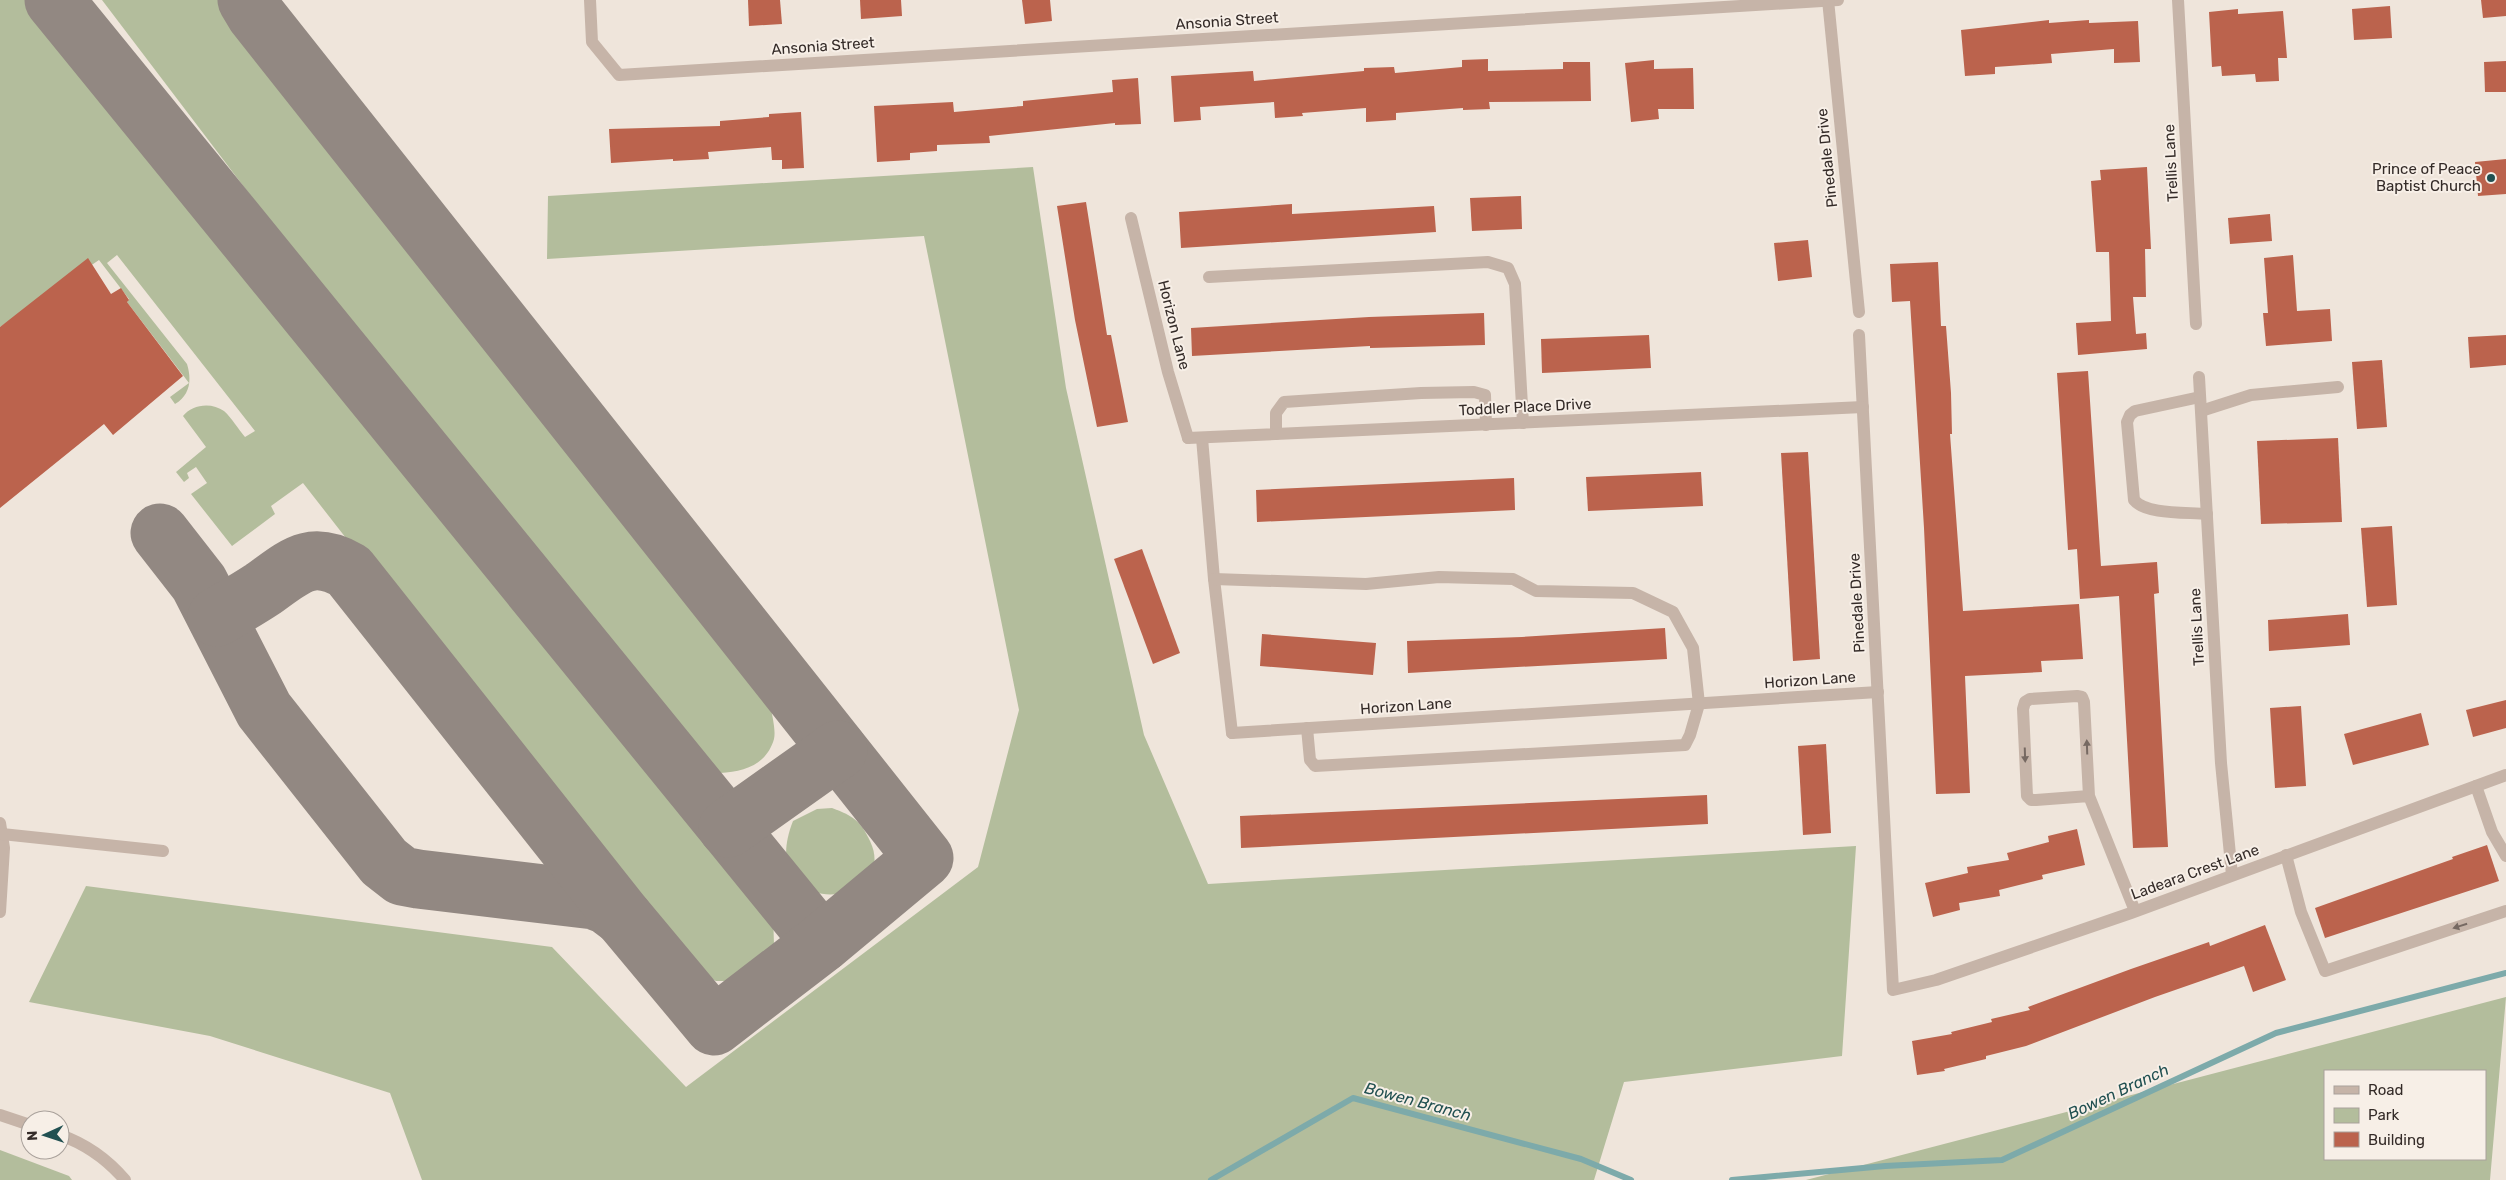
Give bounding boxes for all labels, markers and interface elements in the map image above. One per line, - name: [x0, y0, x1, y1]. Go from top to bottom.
- street label: Ansonia Street: [1175, 8, 1279, 34]
- street label: Ansonia Street: [771, 33, 875, 59]
- street label: Pinedale Drive: [1813, 107, 1841, 209]
- street label: Trellis Lane: [2160, 124, 2182, 202]
- place label: Prince of Peace Baptist Church: [2372, 160, 2481, 195]
- marker: Prince of Peace Baptist Church: [2485, 172, 2497, 184]
- street label: Horizon Lane: [1154, 278, 1194, 372]
- street label: Toddler Place Drive: [1458, 395, 1592, 419]
- street label: Pinedale Drive: [1845, 553, 1869, 653]
- street label: Trellis Lane: [2186, 588, 2208, 666]
- street label: Horizon Lane: [1764, 668, 1856, 692]
- street label: Horizon Lane: [1360, 694, 1452, 718]
- one-way arrow: [2083, 739, 2091, 755]
- one-way arrow: [2021, 747, 2029, 763]
- street label: Ladeara Crest Lane: [2128, 840, 2262, 904]
- one-way arrow: [2452, 923, 2467, 930]
- water label: Bowen Branch: [2065, 1060, 2172, 1123]
- legend: [2324, 1070, 2486, 1160]
- water label: Bowen Branch: [1363, 1078, 1473, 1125]
- text: Road: [2368, 1081, 2404, 1099]
- text: Park: [2368, 1106, 2399, 1124]
- north arrow: [20, 1110, 70, 1160]
- text: N: [24, 1130, 41, 1141]
- text: Building: [2368, 1131, 2425, 1149]

